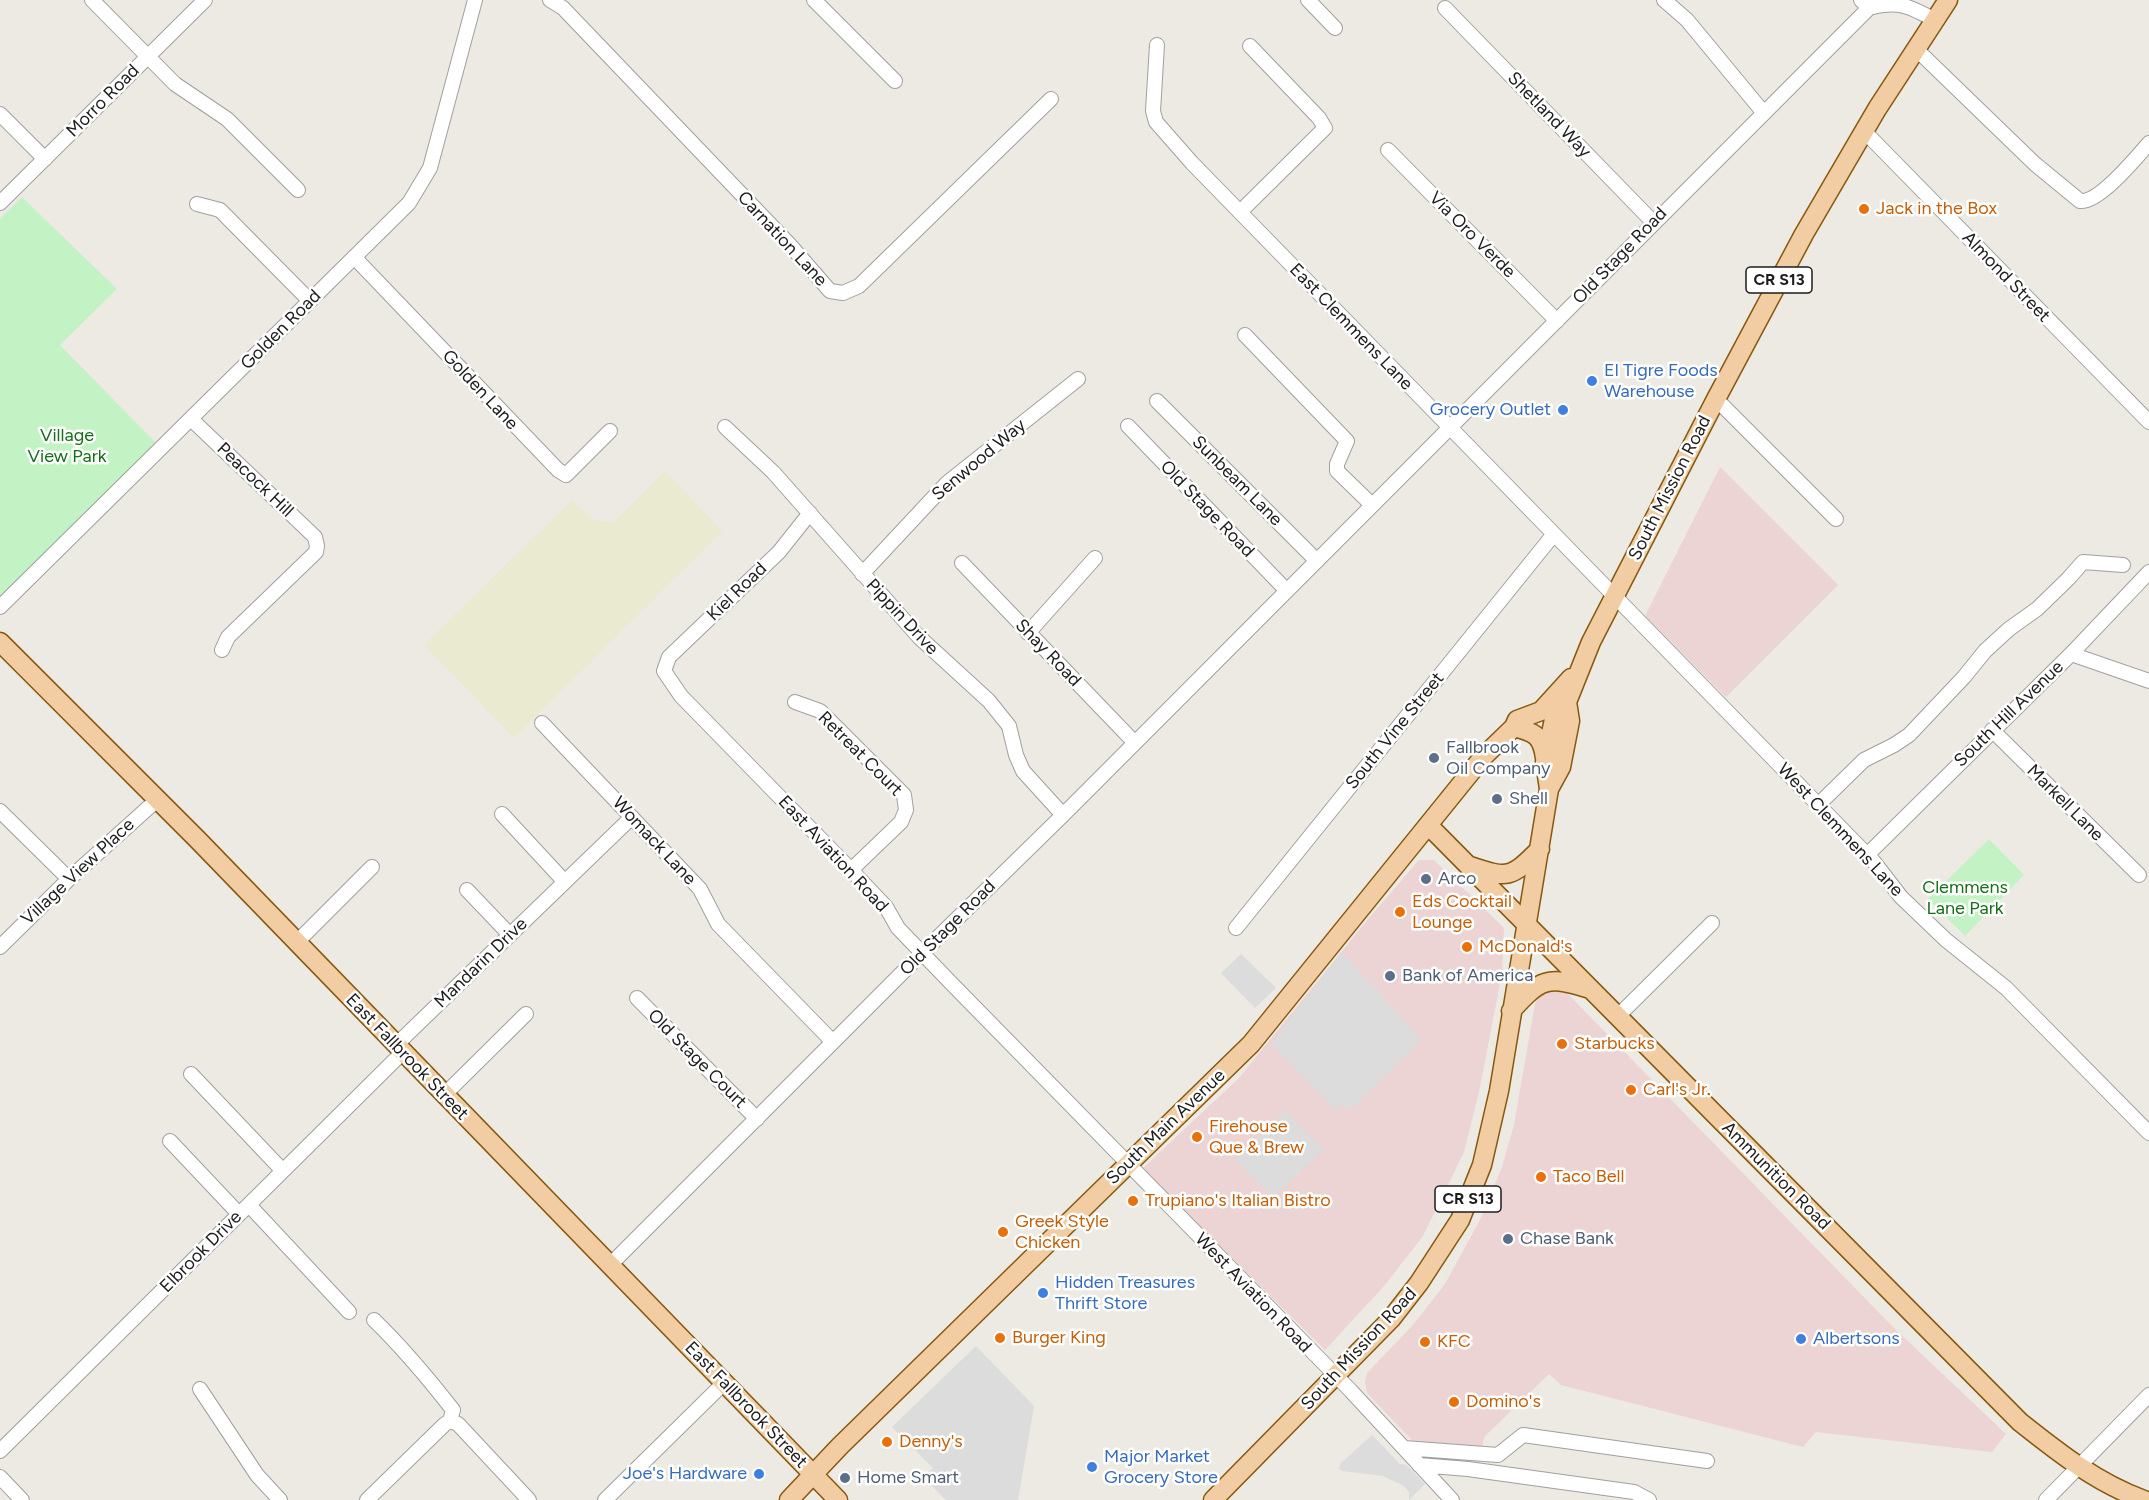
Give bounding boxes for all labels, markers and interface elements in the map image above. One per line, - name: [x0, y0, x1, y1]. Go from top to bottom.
- street label: Morro Road: [62, 60, 144, 142]
- street label: Shetland Way: [1503, 68, 1595, 162]
- street label: Carnation Lane: [733, 187, 831, 291]
- street label: Via Oro Verde: [1424, 187, 1520, 283]
- place label: Jack in the Box: [1876, 198, 1997, 220]
- marker: Jack in the Box: [1857, 202, 1871, 216]
- street label: Old Stage Road: [1568, 203, 1672, 309]
- street label: Almond Street: [1957, 227, 2055, 327]
- street label: East Clemmens Lane: [1285, 259, 1417, 395]
- road number: CR S13: [1746, 267, 1812, 293]
- street label: Golden Road: [236, 285, 326, 375]
- street label: Golden Lane: [438, 346, 522, 434]
- place label: El Tigre Foods Warehouse: [1604, 360, 1718, 403]
- marker: El Tigre Foods Warehouse: [1585, 374, 1599, 388]
- place label: Grocery Outlet: [1430, 399, 1551, 421]
- marker: Grocery Outlet: [1556, 403, 1570, 417]
- street label: South Mission Road: [1624, 412, 1716, 564]
- street label: Senwood Way: [928, 415, 1030, 505]
- park label: Village View Park: [27, 425, 107, 468]
- street label: Sunbeam Lane: [1187, 431, 1287, 531]
- street label: Peacock Hill: [212, 438, 298, 522]
- street label: Old Stage Road: [1155, 456, 1259, 562]
- street label: Kiel Road: [703, 558, 771, 626]
- street label: Pippin Drive: [861, 574, 943, 660]
- street label: Shay Road: [1011, 615, 1085, 691]
- street label: South Hill Avenue: [1950, 656, 2068, 772]
- street label: South Vine Street: [1341, 668, 1449, 794]
- street label: Retreat Court: [813, 707, 907, 801]
- place label: Fallbrook Oil Company: [1446, 737, 1550, 780]
- marker: Fallbrook Oil Company: [1427, 751, 1441, 765]
- street label: West Clemmens Lane: [1773, 759, 1907, 901]
- street label: Markell Lane: [2022, 760, 2108, 846]
- place label: Shell: [1509, 788, 1548, 810]
- street label: East Aviation Road: [773, 791, 893, 917]
- street label: Womack Lane: [608, 792, 700, 890]
- marker: Shell: [1490, 792, 1504, 806]
- street label: Village View Place: [17, 814, 139, 930]
- place label: Arco: [1438, 868, 1476, 890]
- marker: Arco: [1419, 872, 1433, 886]
- street label: Old Stage Road: [896, 876, 1000, 980]
- park label: Clemmens Lane Park: [1922, 877, 2008, 920]
- place label: Eds Cocktail Lounge: [1412, 891, 1512, 934]
- marker: Eds Cocktail Lounge: [1393, 905, 1407, 919]
- street label: Mandarin Drive: [430, 913, 532, 1013]
- place label: McDonald's: [1479, 936, 1573, 958]
- marker: McDonald's: [1460, 940, 1474, 954]
- place label: Bank of America: [1402, 965, 1533, 987]
- marker: Bank of America: [1383, 969, 1397, 983]
- street label: East Fallbrook Street: [341, 989, 473, 1125]
- street label: Old Stage Court: [643, 1005, 751, 1113]
- place label: Starbucks: [1574, 1033, 1655, 1055]
- marker: Starbucks: [1555, 1037, 1569, 1051]
- street label: South Main Avenue: [1102, 1065, 1230, 1189]
- place label: Carl's Jr.: [1643, 1079, 1711, 1101]
- marker: Carl's Jr.: [1624, 1083, 1638, 1097]
- place label: Firehouse Que & Brew: [1209, 1116, 1304, 1158]
- street label: Ammunition Road: [1717, 1117, 1835, 1235]
- marker: Firehouse Que & Brew: [1190, 1130, 1204, 1144]
- place label: Taco Bell: [1553, 1166, 1624, 1188]
- marker: Taco Bell: [1534, 1170, 1548, 1184]
- road number: CR S13: [1435, 1186, 1501, 1212]
- place label: Trupiano's Italian Bistro: [1145, 1190, 1331, 1212]
- marker: Trupiano's Italian Bistro: [1126, 1194, 1140, 1208]
- street label: Elbrook Drive: [156, 1207, 246, 1297]
- place label: Greek Style Chicken: [1015, 1211, 1109, 1254]
- marker: Greek Style Chicken: [996, 1225, 1010, 1239]
- place label: Chase Bank: [1520, 1228, 1614, 1250]
- street label: West Aviation Road: [1190, 1229, 1316, 1357]
- marker: Chase Bank: [1501, 1232, 1515, 1246]
- place label: Hidden Treasures Thrift Store: [1055, 1272, 1195, 1314]
- street label: South Mission Road: [1297, 1283, 1421, 1415]
- marker: Hidden Treasures Thrift Store: [1036, 1286, 1050, 1300]
- place label: Burger King: [1012, 1327, 1106, 1349]
- place label: Albertsons: [1813, 1328, 1900, 1350]
- marker: Burger King: [993, 1331, 1007, 1345]
- place label: KFC: [1437, 1331, 1471, 1353]
- marker: Albertsons: [1794, 1332, 1808, 1346]
- marker: KFC: [1418, 1335, 1432, 1349]
- street label: East Fallbrook Street: [680, 1337, 812, 1473]
- place label: Domino's: [1466, 1391, 1541, 1413]
- marker: Domino's: [1447, 1395, 1461, 1409]
- place label: Denny's: [899, 1431, 963, 1453]
- marker: Denny's: [880, 1435, 894, 1449]
- place label: Major Market Grocery Store: [1104, 1446, 1218, 1488]
- marker: Major Market Grocery Store: [1085, 1460, 1099, 1474]
- place label: Joe's Hardware: [623, 1463, 747, 1485]
- marker: Joe's Hardware: [752, 1467, 766, 1481]
- place label: Home Smart: [857, 1467, 959, 1489]
- marker: Home Smart: [838, 1471, 852, 1485]

